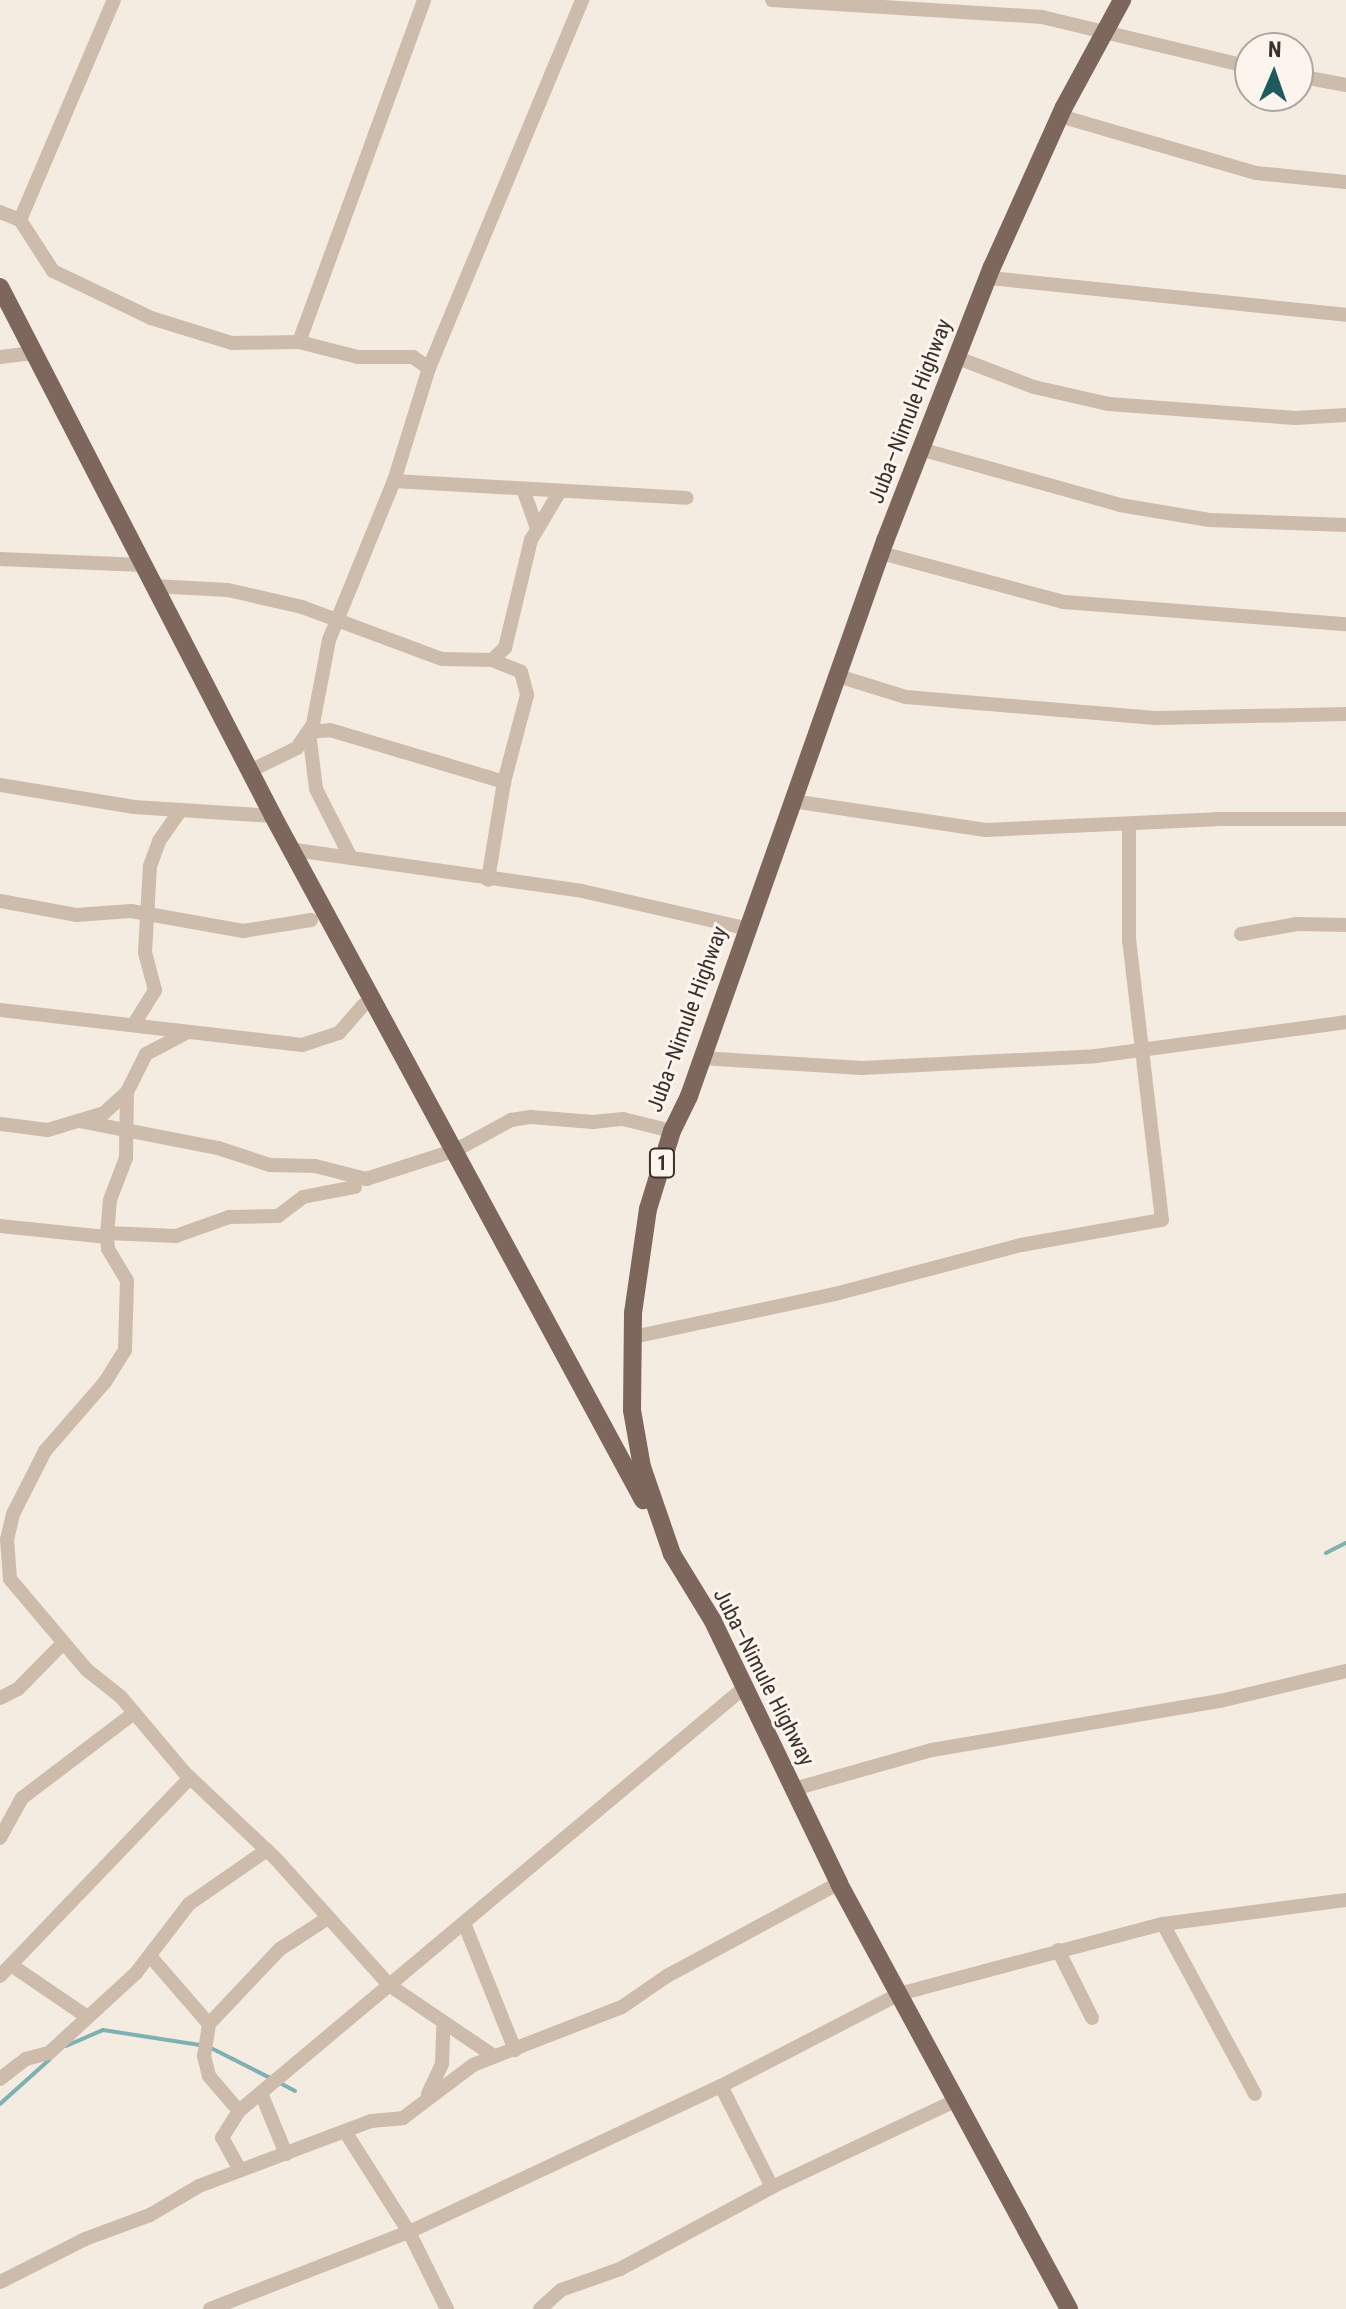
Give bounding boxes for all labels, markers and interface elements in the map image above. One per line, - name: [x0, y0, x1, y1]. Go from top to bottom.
- north arrow: [1234, 32, 1314, 112]
- text: N: [1268, 37, 1282, 62]
- street label: Juba–Nimule Highway: [863, 315, 957, 507]
- street label: Juba–Nimule Highway: [641, 923, 733, 1115]
- road number: 1: [648, 1147, 676, 1179]
- street label: Juba–Nimule Highway: [708, 1584, 820, 1770]

